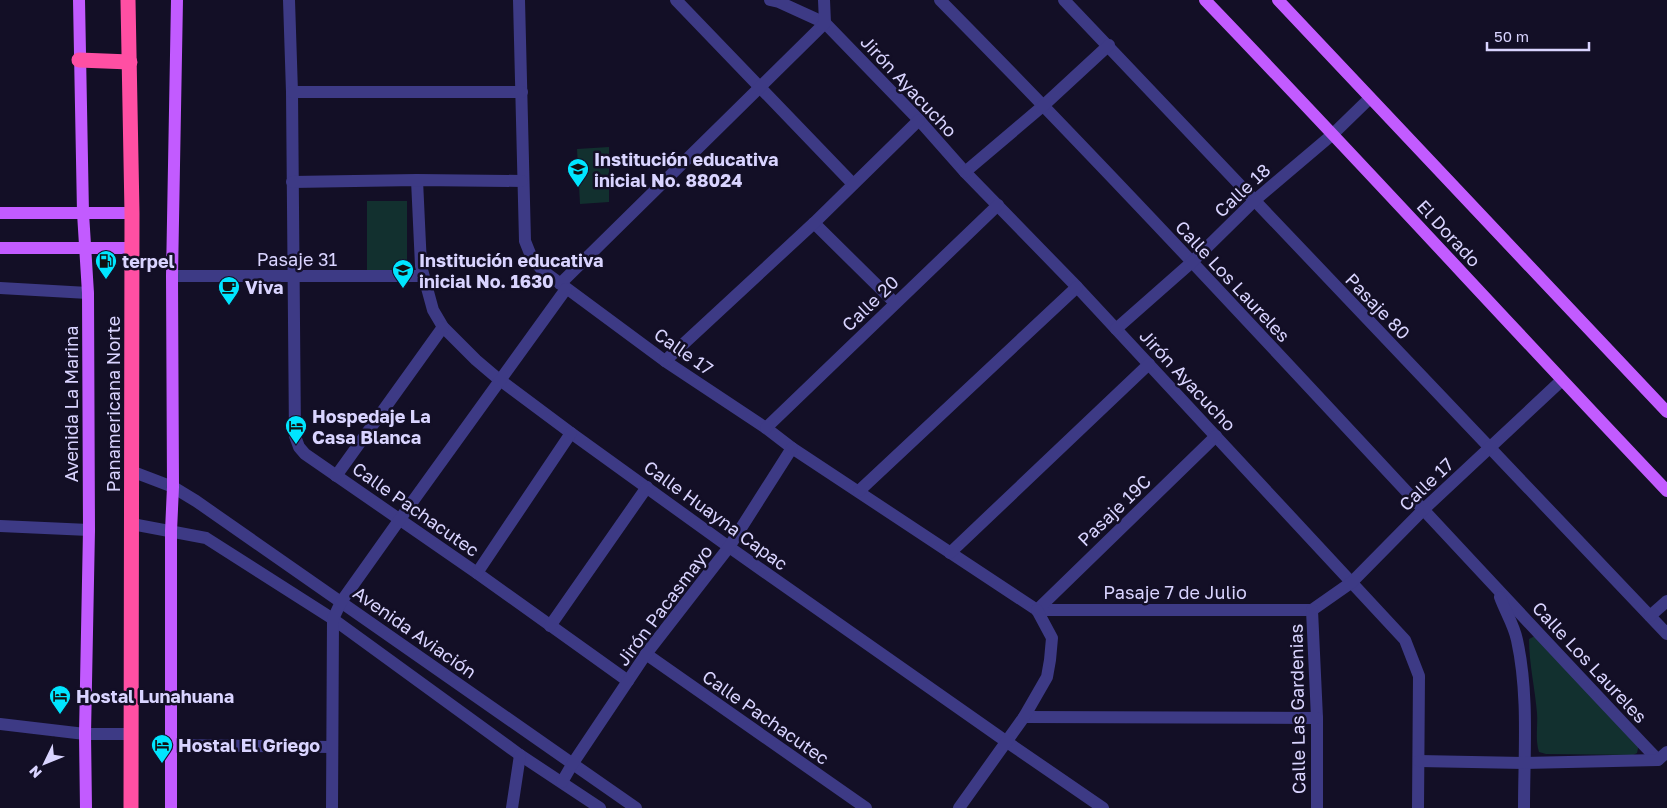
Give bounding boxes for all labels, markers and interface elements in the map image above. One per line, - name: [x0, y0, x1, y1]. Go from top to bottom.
- scale bar: [1487, 20, 1590, 52]
- text: 50 m: [1494, 27, 1529, 45]
- street label: Jirón Ayacucho: [856, 31, 962, 141]
- place label: Institución educativa inicial No. 88024: [594, 148, 778, 191]
- school or university icon: Institución educativa inicial No. 88024: [566, 157, 590, 188]
- street label: Calle 18: [1209, 159, 1275, 221]
- street label: El Dorado: [1412, 195, 1486, 271]
- street label: Calle Los Laureles: [1171, 216, 1295, 346]
- street label: Pasaje 31: [257, 248, 338, 270]
- fuel station icon: terpel: [94, 249, 118, 280]
- place label: Institución educativa inicial No. 1630: [419, 249, 603, 292]
- place label: terpel: [122, 250, 175, 272]
- school or university icon: Institución educativa inicial No. 1630: [391, 258, 415, 289]
- street label: Pasaje 80: [1341, 268, 1415, 344]
- street label: Calle 20: [837, 271, 903, 335]
- cafe icon: Viva: [217, 275, 241, 306]
- place label: Viva: [245, 276, 283, 298]
- street label: Panamericana Norte: [102, 316, 124, 492]
- street label: Calle 17: [650, 323, 718, 379]
- street label: Jirón Ayacucho: [1135, 325, 1241, 435]
- street label: Avenida La Marina: [60, 326, 82, 482]
- place label: Hospedaje La Casa Blanca: [312, 405, 431, 448]
- hotel icon: Hospedaje La Casa Blanca: [284, 414, 308, 445]
- street label: Calle 17: [1394, 453, 1458, 515]
- street label: Calle Huayna Capac: [640, 455, 792, 575]
- street label: Calle Pachacutec: [348, 457, 484, 561]
- street label: Pasaje 19C: [1073, 470, 1155, 550]
- street label: Jirón Pacasmayo: [611, 540, 717, 670]
- street label: Avenida Aviación: [349, 581, 481, 683]
- street label: Pasaje 7 de Julio: [1103, 581, 1247, 603]
- street label: Calle Los Laureles: [1528, 597, 1652, 727]
- street label: Calle Las Gardenias: [1285, 624, 1309, 794]
- street label: Calle Pachacutec: [698, 665, 834, 769]
- hotel icon: Hostal Lunahuana: [48, 684, 72, 715]
- place label: Hostal Lunahuana: [76, 685, 234, 707]
- hotel icon: Hostal El Griego: [150, 733, 174, 764]
- place label: Hostal El Griego: [178, 734, 320, 756]
- north arrow: [20, 738, 70, 788]
- text: N: [25, 763, 45, 782]

